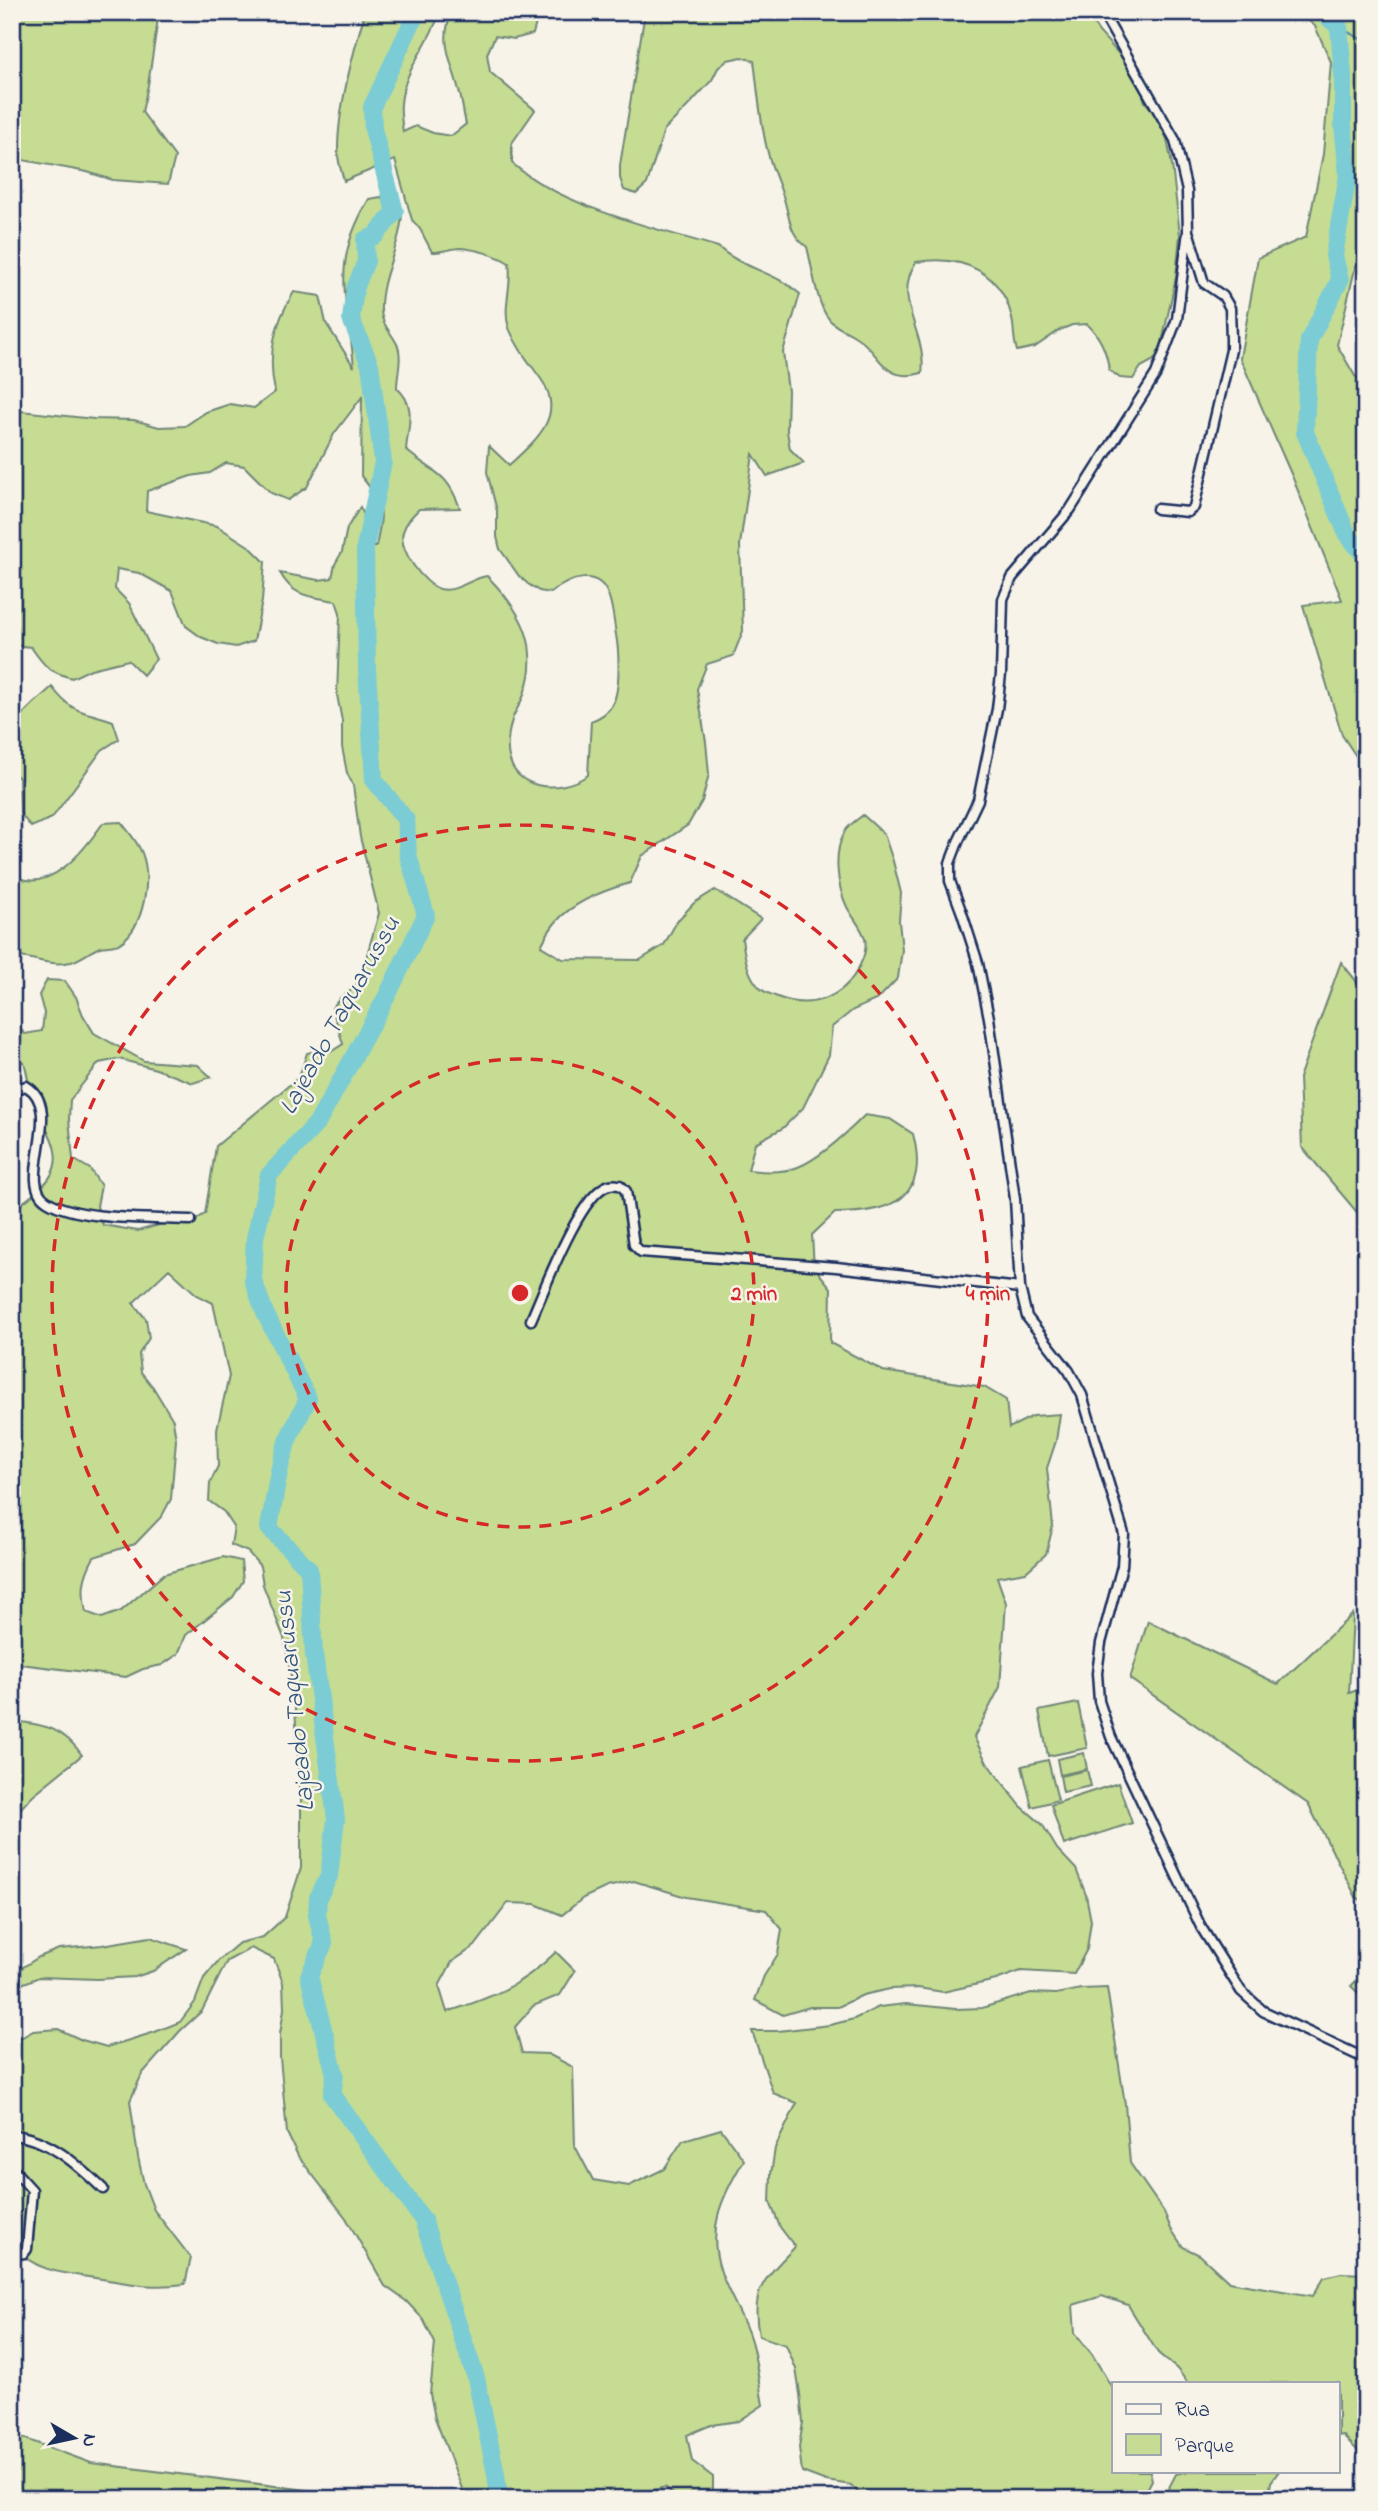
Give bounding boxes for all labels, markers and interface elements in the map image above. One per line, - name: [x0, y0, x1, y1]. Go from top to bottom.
- water label: Lajeado Taquarussu: [271, 910, 412, 1122]
- text: 2 min: [730, 1280, 777, 1310]
- text: 4 min: [966, 1280, 1010, 1310]
- centre of rings: [508, 1281, 532, 1305]
- water label: Lajeado Taquarussu: [265, 1588, 326, 1813]
- legend: [1112, 2382, 1340, 2472]
- text: Rua: [1175, 2396, 1210, 2426]
- north arrow: [38, 2402, 108, 2472]
- text: N: [74, 2432, 103, 2449]
- text: Parque: [1175, 2432, 1234, 2462]

